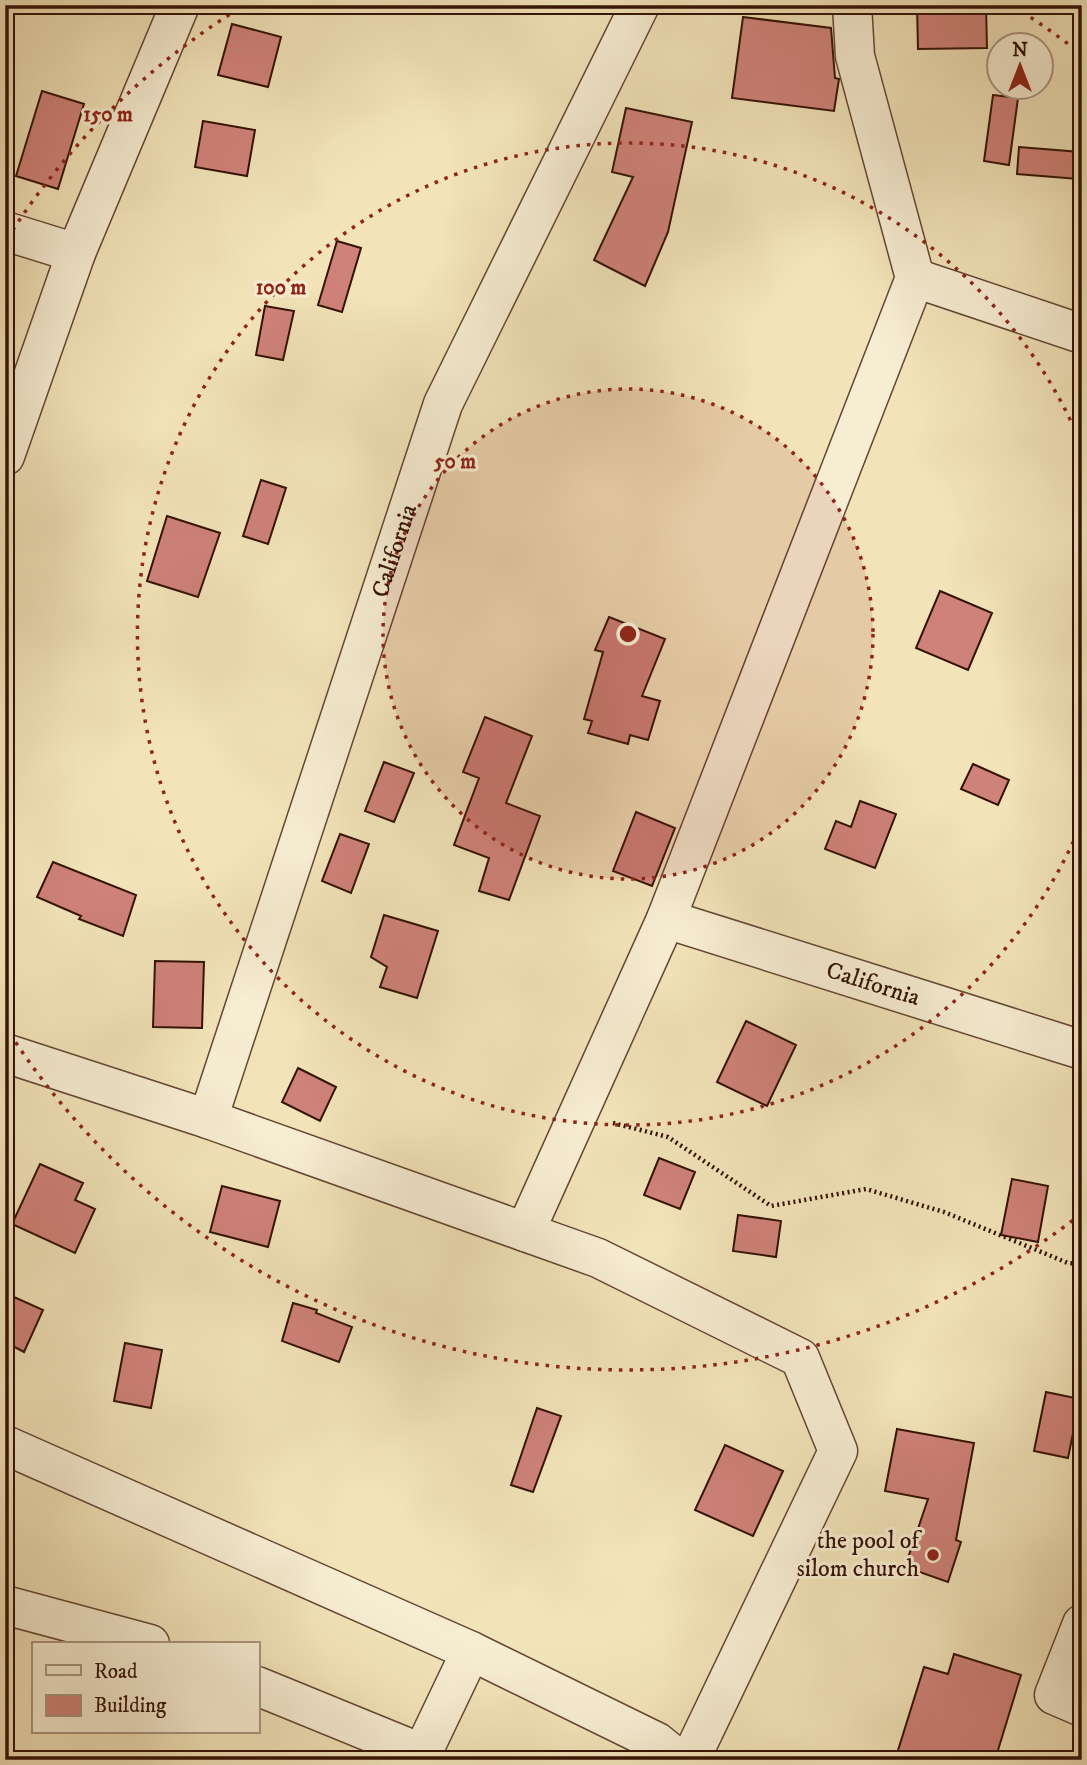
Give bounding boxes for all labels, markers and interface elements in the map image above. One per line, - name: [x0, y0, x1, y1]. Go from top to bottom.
- north arrow: [986, 32, 1056, 102]
- text: N: [1012, 39, 1028, 62]
- text: 150 m: [83, 102, 133, 128]
- text: 100 m: [256, 275, 306, 301]
- text: 50 m: [433, 449, 476, 475]
- street label: California: [365, 500, 424, 601]
- centre of rings: [616, 622, 640, 646]
- street label: California: [822, 955, 924, 1013]
- place label: the pool of silom church: [797, 1526, 922, 1584]
- marker: the pool of silom church: [925, 1547, 941, 1563]
- legend: [32, 1642, 259, 1734]
- text: Road: [94, 1659, 138, 1685]
- text: Building: [94, 1693, 167, 1719]

